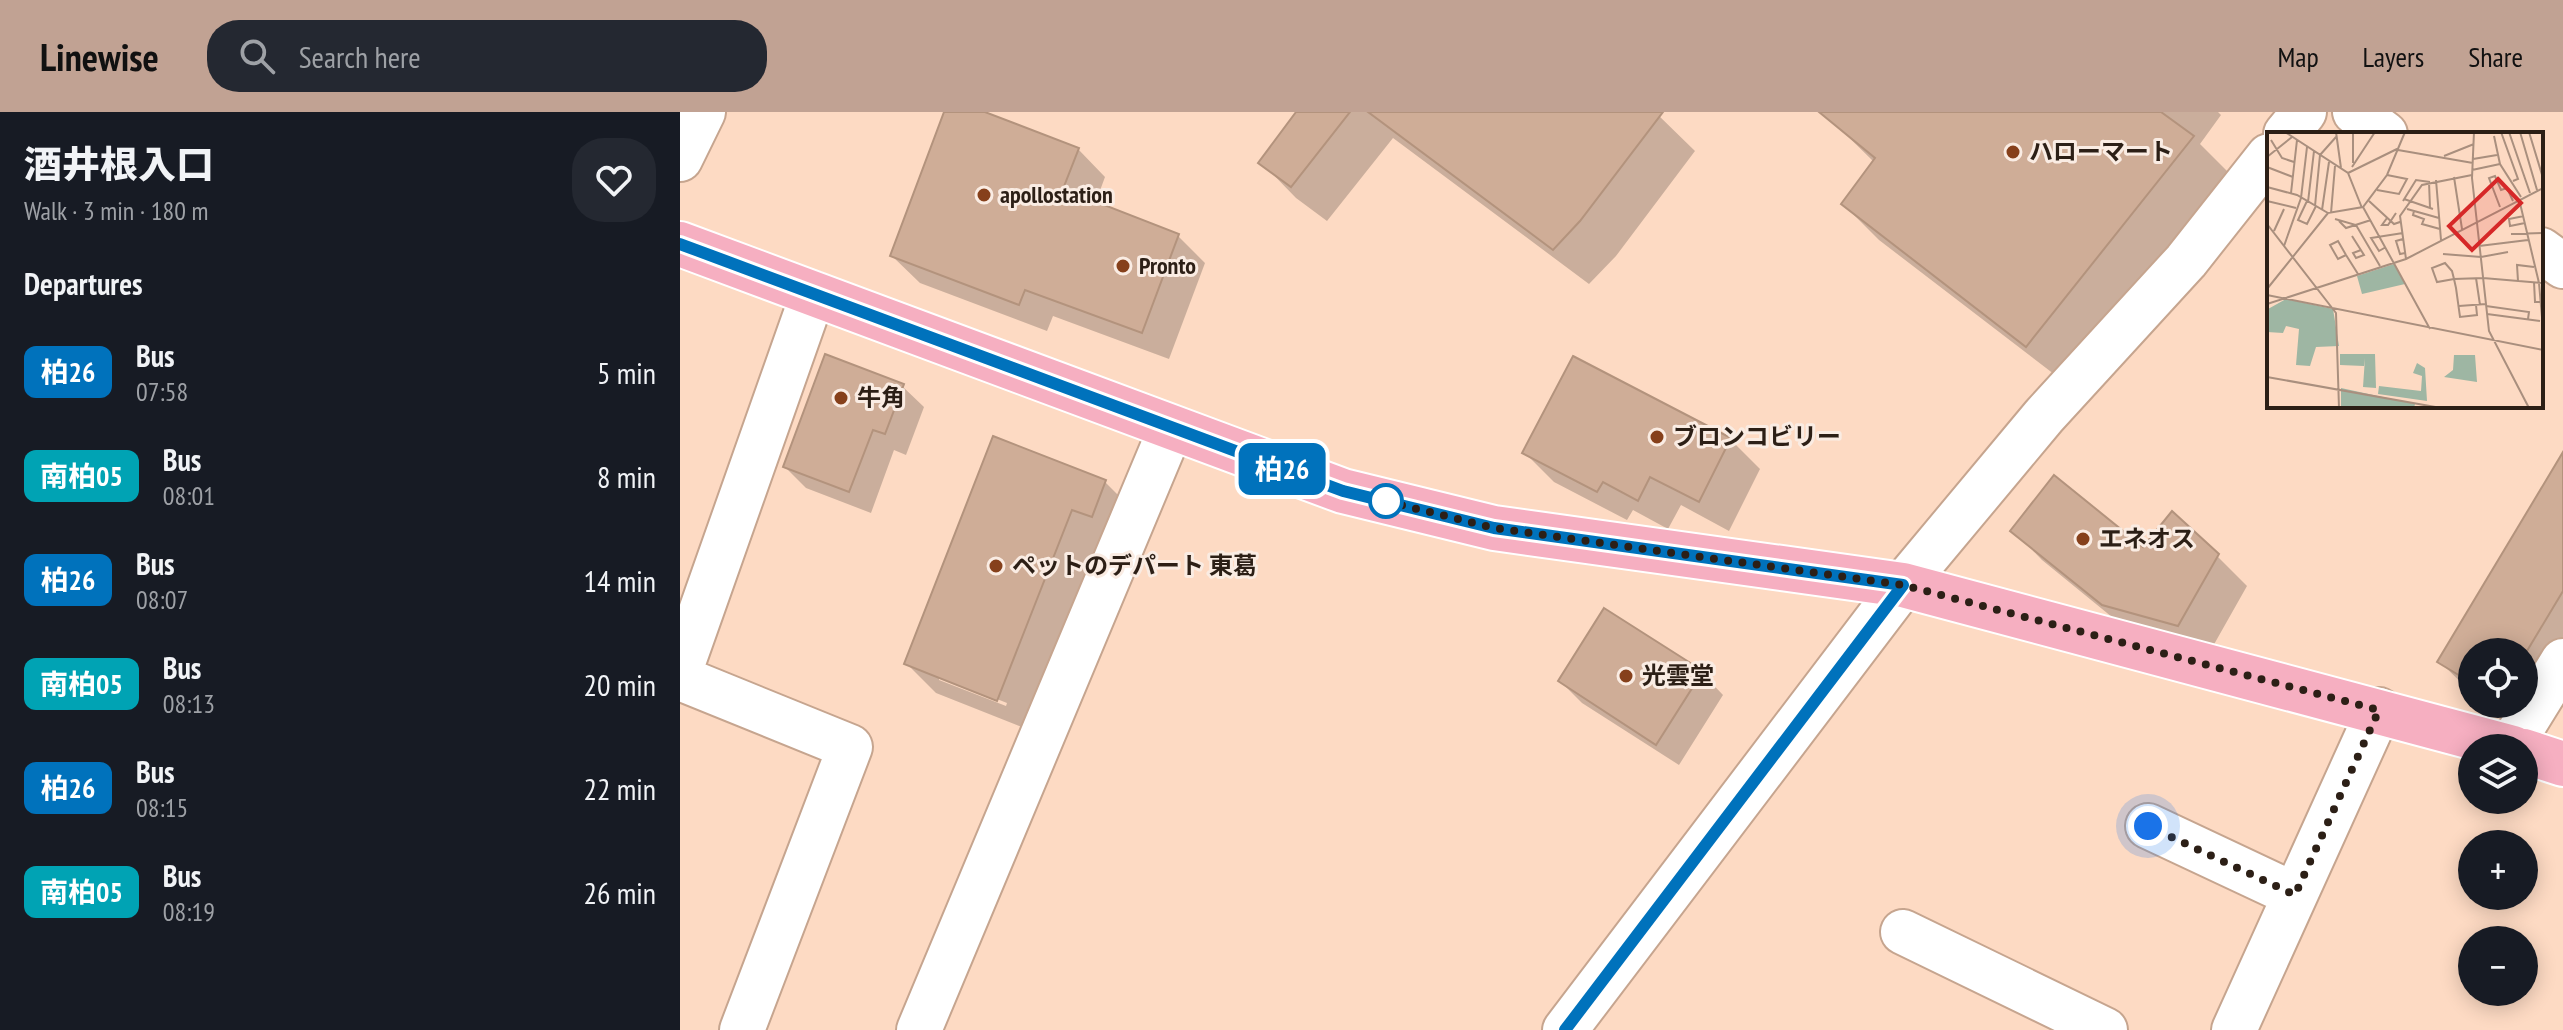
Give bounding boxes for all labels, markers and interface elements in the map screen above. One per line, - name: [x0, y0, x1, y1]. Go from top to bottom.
- search box: [207, 20, 767, 92]
- text: Linewise: [40, 32, 159, 81]
- icon: search: [235, 34, 279, 78]
- text: Search here: [299, 37, 421, 76]
- text: Map: [2277, 38, 2319, 75]
- text: Layers: [2363, 38, 2424, 75]
- text: Share: [2468, 38, 2523, 75]
- inset map: [2267, 132, 2543, 408]
- place label: ハローマート: [2029, 136, 2173, 167]
- button: heart: [572, 138, 656, 222]
- text: 酒井根入口: [24, 139, 214, 188]
- marker: ハローマート: [2004, 143, 2022, 161]
- place label: apollostation: [1000, 179, 1113, 210]
- marker: apollostation: [975, 186, 993, 204]
- text: Walk · 3 min · 180 m: [24, 194, 208, 227]
- place label: Pronto: [1139, 250, 1196, 281]
- marker: Pronto: [1114, 257, 1132, 275]
- text: Departures: [24, 264, 142, 303]
- text: Bus: [136, 336, 175, 375]
- text: 柏26: [41, 353, 95, 390]
- text: 5 min: [597, 353, 656, 392]
- text: 07:58: [136, 375, 188, 408]
- place label: 牛角: [857, 382, 905, 413]
- marker: 牛角: [832, 389, 850, 407]
- place label: ブロンコビリー: [1673, 421, 1841, 452]
- marker: ブロンコビリー: [1648, 428, 1666, 446]
- text: Bus: [163, 440, 201, 479]
- line badge: 柏26: [1236, 443, 1328, 495]
- text: 柏26: [1255, 450, 1309, 487]
- text: 南柏05: [40, 457, 123, 494]
- text: 8 min: [597, 457, 656, 496]
- text: 08:01: [163, 479, 215, 512]
- unlabelled marker: [1369, 484, 1403, 518]
- place label: エネオス: [2099, 523, 2195, 554]
- marker: エネオス: [2074, 530, 2092, 548]
- text: Bus: [136, 544, 175, 583]
- place label: ペットのデパート 東葛: [1012, 550, 1257, 581]
- marker: ペットのデパート 東葛: [987, 557, 1005, 575]
- text: 柏26: [41, 561, 95, 598]
- text: 14 min: [583, 561, 656, 600]
- text: 08:07: [136, 583, 188, 616]
- map controls: [2458, 638, 2538, 1006]
- button: locate: [2458, 638, 2538, 718]
- text: Bus: [163, 648, 201, 687]
- place label: 光雲堂: [1642, 660, 1714, 691]
- text: 南柏05: [40, 665, 123, 702]
- text: 20 min: [583, 665, 656, 704]
- marker: 光雲堂: [1617, 667, 1635, 685]
- text: 08:13: [163, 687, 215, 720]
- button: layers: [2458, 734, 2538, 814]
- text: Bus: [136, 752, 175, 791]
- text: 柏26: [41, 769, 95, 806]
- text: 22 min: [583, 769, 656, 808]
- text: 08:15: [136, 791, 188, 824]
- your location: [2128, 806, 2168, 846]
- button: +: [2458, 830, 2538, 910]
- text: Bus: [163, 856, 201, 895]
- text: 南柏05: [40, 873, 123, 910]
- text: 26 min: [583, 873, 656, 912]
- text: 08:19: [163, 895, 215, 928]
- button: −: [2458, 926, 2538, 1006]

